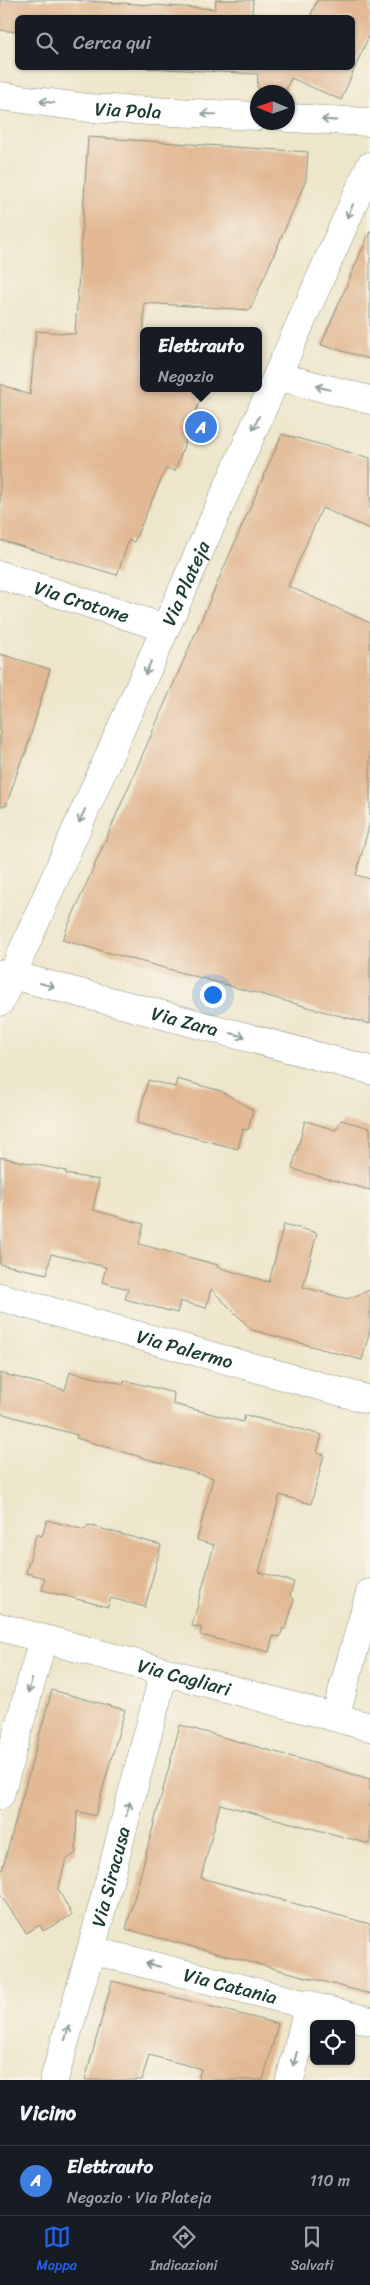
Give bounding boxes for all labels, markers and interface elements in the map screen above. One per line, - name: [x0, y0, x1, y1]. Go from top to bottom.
- search box: [15, 15, 355, 70]
- text: Cerca qui: [73, 26, 151, 59]
- icon: search: [33, 29, 61, 57]
- north arrow: [250, 85, 295, 130]
- street label: Via Pola: [94, 92, 163, 128]
- one-way arrow: [39, 97, 55, 107]
- one-way arrow: [201, 109, 217, 118]
- one-way arrow: [321, 115, 337, 124]
- one-way arrow: [345, 203, 355, 218]
- popup: [140, 327, 262, 392]
- text: Elettrauto: [158, 329, 244, 362]
- text: Negozio: [158, 362, 214, 391]
- one-way arrow: [316, 383, 332, 392]
- pin: A: [185, 408, 217, 446]
- one-way arrow: [250, 415, 260, 430]
- street label: Via Plateja: [152, 535, 219, 631]
- street label: Via Crotone: [30, 571, 134, 632]
- one-way arrow: [142, 660, 152, 675]
- one-way arrow: [77, 808, 87, 823]
- one-way arrow: [39, 980, 55, 990]
- your location: [200, 982, 226, 1008]
- street label: Via Zara: [148, 996, 222, 1046]
- one-way arrow: [230, 1031, 246, 1040]
- street label: Via Palermo: [133, 1319, 237, 1378]
- street label: Via Cagliari: [134, 1648, 235, 1705]
- one-way arrow: [25, 1678, 34, 1694]
- one-way arrow: [124, 1801, 133, 1817]
- street label: Via Siracusa: [81, 1822, 139, 1930]
- street label: Via Catania: [180, 1958, 281, 2013]
- one-way arrow: [146, 1960, 162, 1970]
- map controls: [310, 2020, 355, 2065]
- button: locate: [310, 2020, 355, 2065]
- one-way arrow: [63, 2026, 73, 2042]
- one-way arrow: [290, 2051, 299, 2067]
- text: Vicino: [20, 2094, 76, 2132]
- text: Elettrauto: [67, 2150, 153, 2183]
- text: A: [31, 2166, 41, 2195]
- text: 110 m: [310, 2166, 350, 2195]
- text: Negozio · Via Plateja: [67, 2183, 211, 2212]
- tab: Mappa: [37, 2223, 77, 2278]
- tab: Indicazioni: [150, 2223, 217, 2278]
- tab: Salvati: [291, 2223, 333, 2278]

